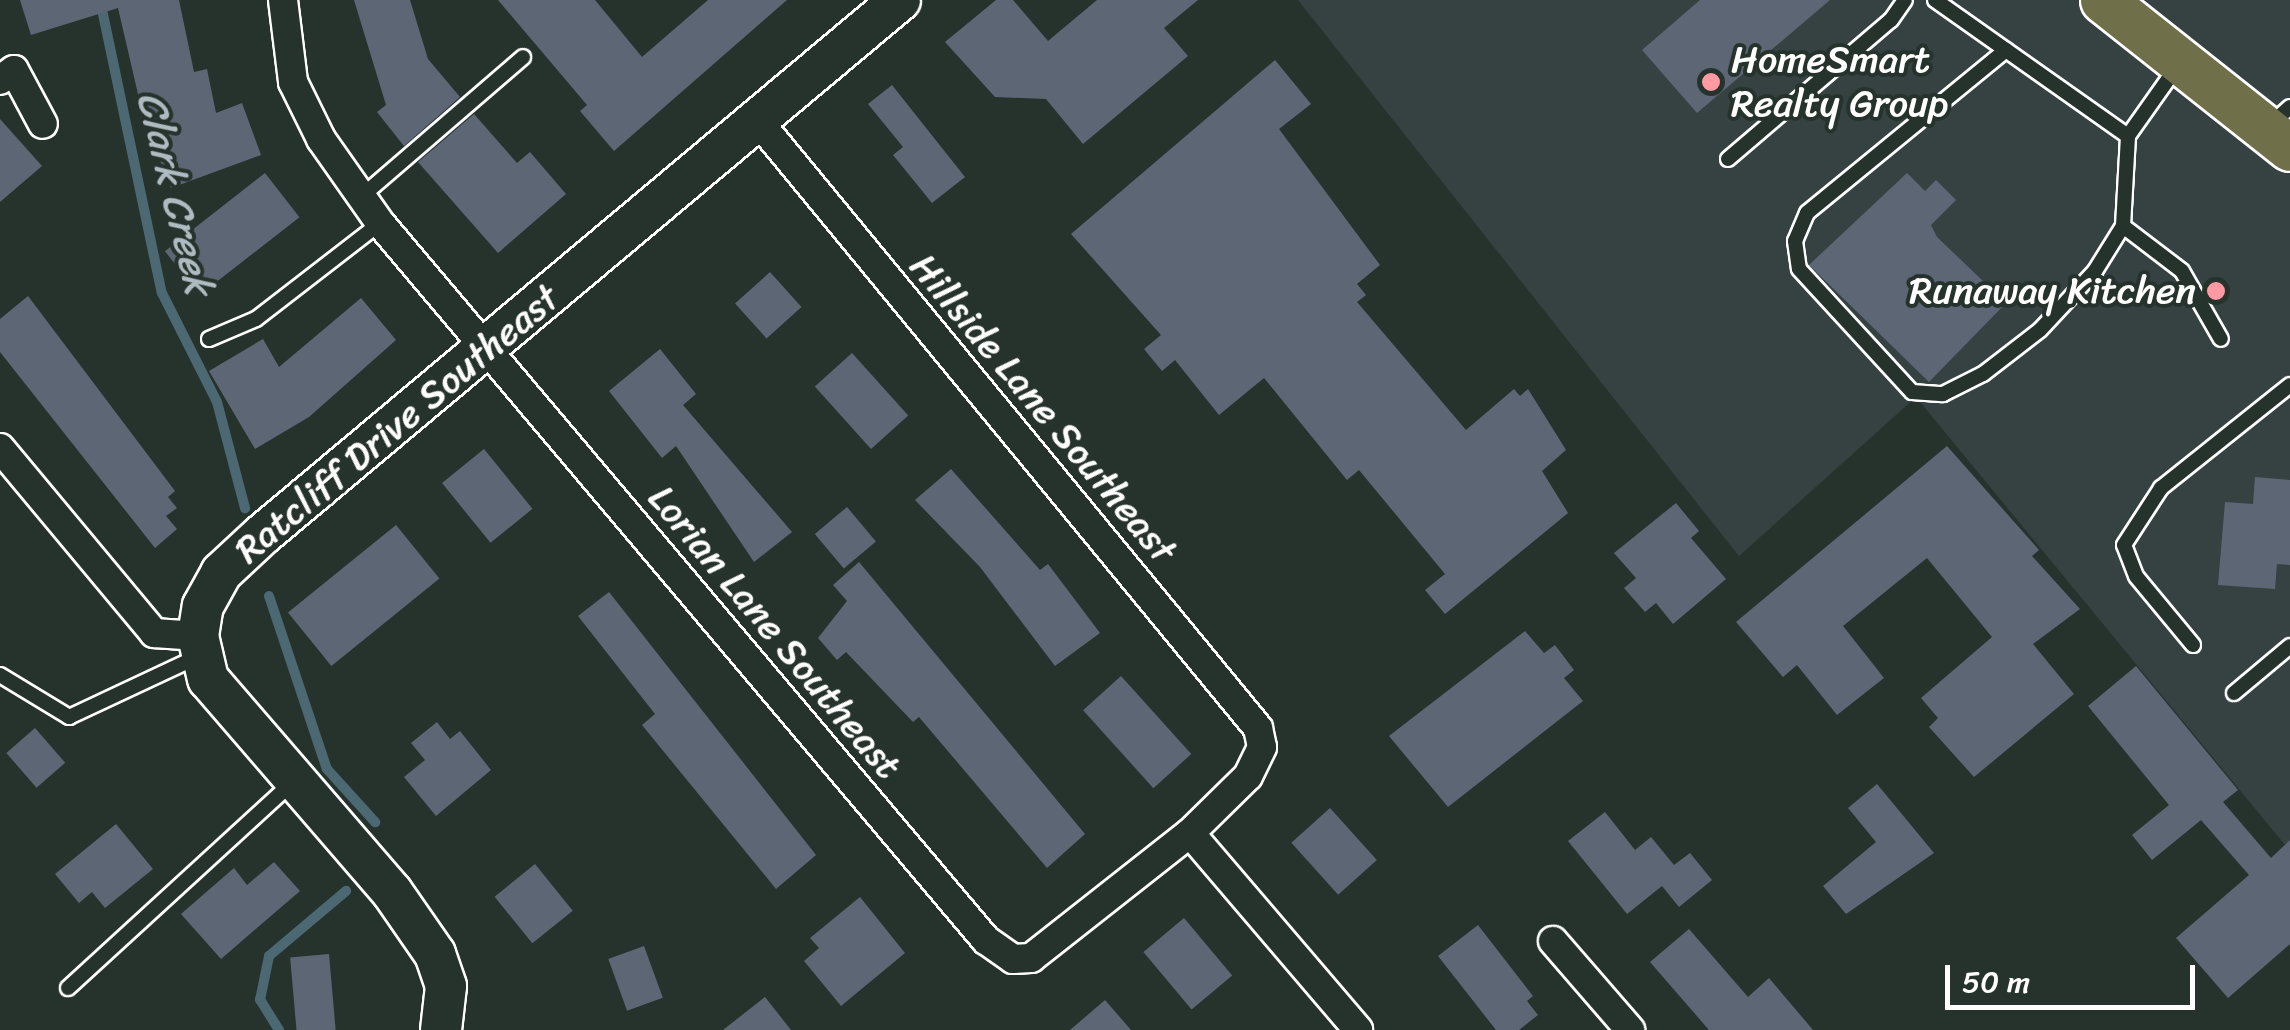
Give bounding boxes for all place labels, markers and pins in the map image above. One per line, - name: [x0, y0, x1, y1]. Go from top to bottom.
- place label: HomeSmart Realty Group: [1731, 37, 1948, 126]
- marker: HomeSmart Realty Group: [1700, 71, 1722, 93]
- place label: Runaway Kitchen: [1909, 268, 2196, 314]
- marker: Runaway Kitchen: [2205, 280, 2227, 302]

